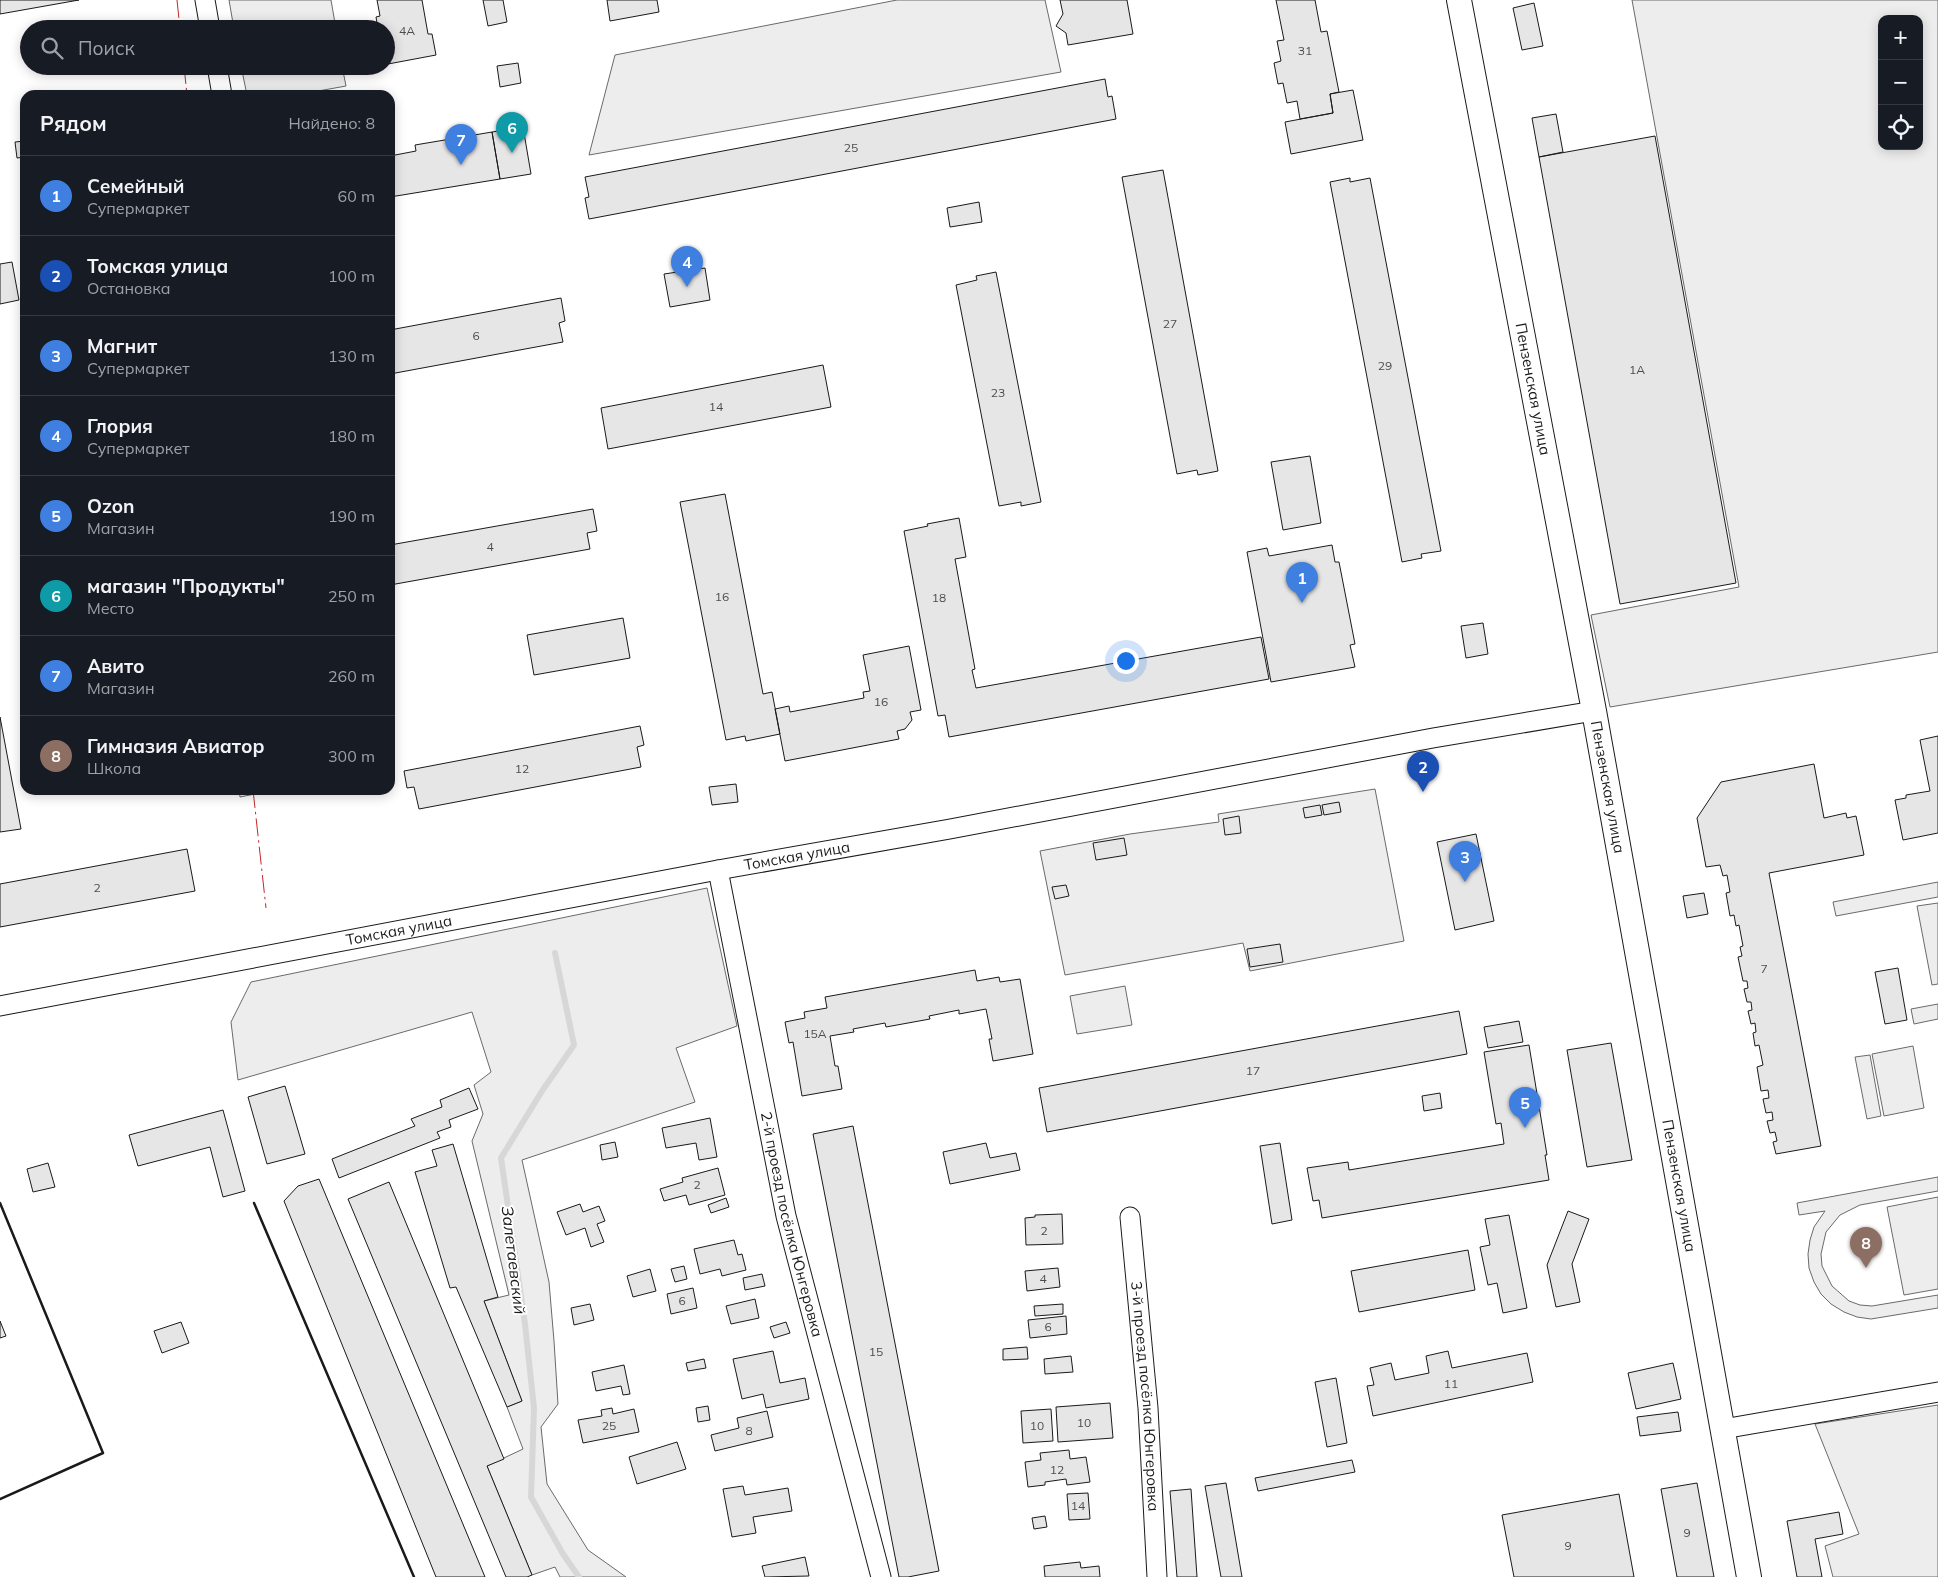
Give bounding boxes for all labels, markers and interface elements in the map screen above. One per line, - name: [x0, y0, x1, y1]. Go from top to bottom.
- map controls: [1878, 15, 1923, 150]
- button: +: [1878, 15, 1923, 60]
- search box: [20, 20, 395, 75]
- house number: 4А: [399, 23, 415, 38]
- icon: search: [38, 34, 66, 62]
- text: Поиск: [78, 36, 135, 60]
- house number: 31: [1298, 43, 1312, 58]
- button: −: [1878, 60, 1923, 105]
- button: locate: [1878, 105, 1923, 150]
- text: Рядом: [40, 110, 107, 136]
- pin: 6: [496, 112, 528, 153]
- text: Найдено: 8: [289, 113, 375, 133]
- pin: 7: [445, 124, 477, 165]
- house number: 25: [844, 140, 858, 155]
- text: Семейный: [87, 174, 185, 198]
- text: 1: [51, 186, 61, 206]
- text: 60 m: [338, 186, 375, 206]
- text: Супермаркет: [87, 198, 190, 218]
- pin: 4: [671, 246, 703, 287]
- text: Томская улица: [87, 254, 228, 278]
- text: 2: [51, 266, 61, 286]
- text: 100 m: [328, 266, 375, 286]
- text: Остановка: [87, 278, 171, 298]
- house number: 27: [1163, 316, 1177, 331]
- street label: Пензенская улица: [1511, 321, 1555, 457]
- house number: 6: [472, 328, 480, 343]
- text: Магнит: [87, 334, 157, 358]
- text: 3: [51, 346, 61, 366]
- text: 130 m: [328, 346, 375, 366]
- text: Супермаркет: [87, 358, 190, 378]
- house number: 29: [1378, 358, 1392, 373]
- house number: 1А: [1629, 362, 1645, 377]
- house number: 23: [991, 385, 1005, 400]
- house number: 14: [709, 399, 723, 414]
- text: Глория: [87, 414, 153, 438]
- text: 4: [51, 426, 61, 446]
- text: 180 m: [328, 426, 375, 446]
- text: Супермаркет: [87, 438, 190, 458]
- text: Ozon: [87, 494, 134, 518]
- text: 5: [51, 506, 61, 526]
- text: 190 m: [328, 506, 375, 526]
- text: Магазин: [87, 518, 155, 538]
- house number: 4: [486, 539, 494, 554]
- pin: 1: [1286, 562, 1318, 603]
- text: магазин "Продукты": [87, 574, 285, 598]
- text: 6: [51, 586, 61, 606]
- text: 250 m: [328, 586, 375, 606]
- house number: 16: [715, 589, 729, 604]
- house number: 18: [932, 590, 946, 605]
- text: Место: [87, 598, 134, 618]
- your location: [1113, 648, 1139, 674]
- text: Авито: [87, 654, 145, 678]
- text: 7: [51, 666, 61, 686]
- text: 260 m: [328, 666, 375, 686]
- text: Магазин: [87, 678, 155, 698]
- house number: 16: [874, 694, 888, 709]
- street label: Пензенская улица: [1587, 719, 1629, 855]
- text: Гимназия Авиатор: [87, 734, 265, 758]
- text: 8: [51, 746, 61, 766]
- text: 300 m: [328, 746, 375, 766]
- pin: 2: [1407, 751, 1439, 792]
- text: Школа: [87, 758, 141, 778]
- house number: 12: [515, 761, 529, 776]
- street label: Томская улица: [742, 837, 851, 874]
- pin: 3: [1449, 841, 1481, 882]
- house number: 2: [93, 880, 101, 895]
- street label: Томская улица: [344, 911, 453, 949]
- house number: 7: [1760, 961, 1768, 976]
- house number: 15А: [803, 1026, 827, 1041]
- house number: 17: [1246, 1063, 1260, 1078]
- pin: 5: [1509, 1087, 1541, 1128]
- street label: 2-й проезд посёлка Юнгеровка: [757, 1110, 827, 1339]
- street label: Пензенская улица: [1658, 1118, 1701, 1254]
- house number: 2: [693, 1177, 701, 1192]
- water label: Залетаевский: [497, 1205, 531, 1315]
- house number: 2: [1040, 1223, 1048, 1238]
- pin: 8: [1850, 1227, 1882, 1268]
- house number: 4: [1039, 1271, 1047, 1286]
- street label: 3-й проезд посёлка Юнгеровка: [1127, 1280, 1163, 1512]
- house number: 6: [678, 1293, 686, 1308]
- house number: 6: [1044, 1319, 1052, 1334]
- house number: 15: [869, 1344, 883, 1359]
- house number: 11: [1444, 1376, 1458, 1391]
- house number: 10: [1077, 1415, 1091, 1430]
- house number: 25: [602, 1418, 616, 1433]
- house number: 10: [1030, 1418, 1044, 1433]
- house number: 8: [745, 1423, 753, 1438]
- house number: 12: [1050, 1462, 1064, 1477]
- house number: 14: [1071, 1498, 1085, 1513]
- house number: 9: [1683, 1525, 1691, 1540]
- house number: 9: [1564, 1538, 1572, 1553]

